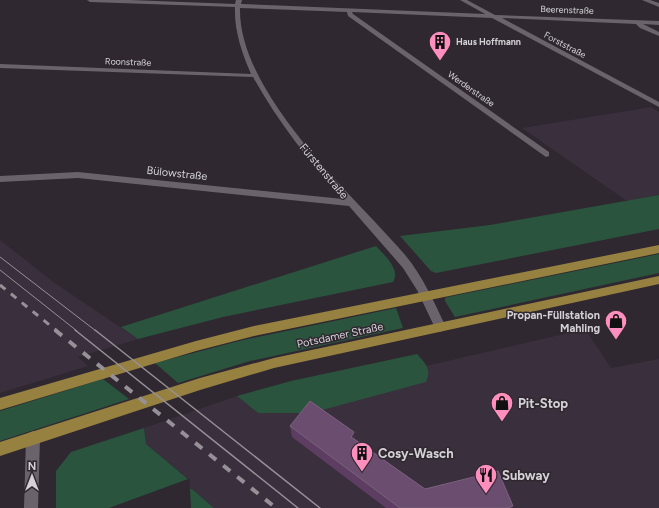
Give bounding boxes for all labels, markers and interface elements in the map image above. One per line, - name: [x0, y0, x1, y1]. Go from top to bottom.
- street label: Beerenstraße: [540, 3, 594, 16]
- building icon: Haus Hoffmann: [427, 29, 453, 62]
- street label: Forststraße: [542, 29, 588, 60]
- place label: Haus Hoffmann: [456, 36, 521, 47]
- street label: Roonstraße: [105, 55, 151, 68]
- street label: Werderstraße: [446, 68, 497, 109]
- street label: Fürstenstraße: [297, 141, 350, 202]
- street label: Bülowstraße: [146, 164, 208, 183]
- shop icon: Propan-Füllstation Mahling: [603, 308, 629, 341]
- place label: Propan-Füllstation Mahling: [507, 309, 600, 335]
- street label: Potsdamer Straße: [296, 320, 385, 351]
- shop icon: Pit-Stop: [489, 390, 515, 423]
- place label: Pit-Stop: [518, 396, 568, 411]
- building icon: Cosy-Wasch: [349, 440, 375, 473]
- place label: Cosy-Wasch: [378, 446, 454, 461]
- north arrow: [12, 456, 52, 496]
- text: N: [28, 460, 36, 473]
- restaurant icon: Subway: [473, 462, 499, 495]
- place label: Subway: [502, 468, 550, 483]

